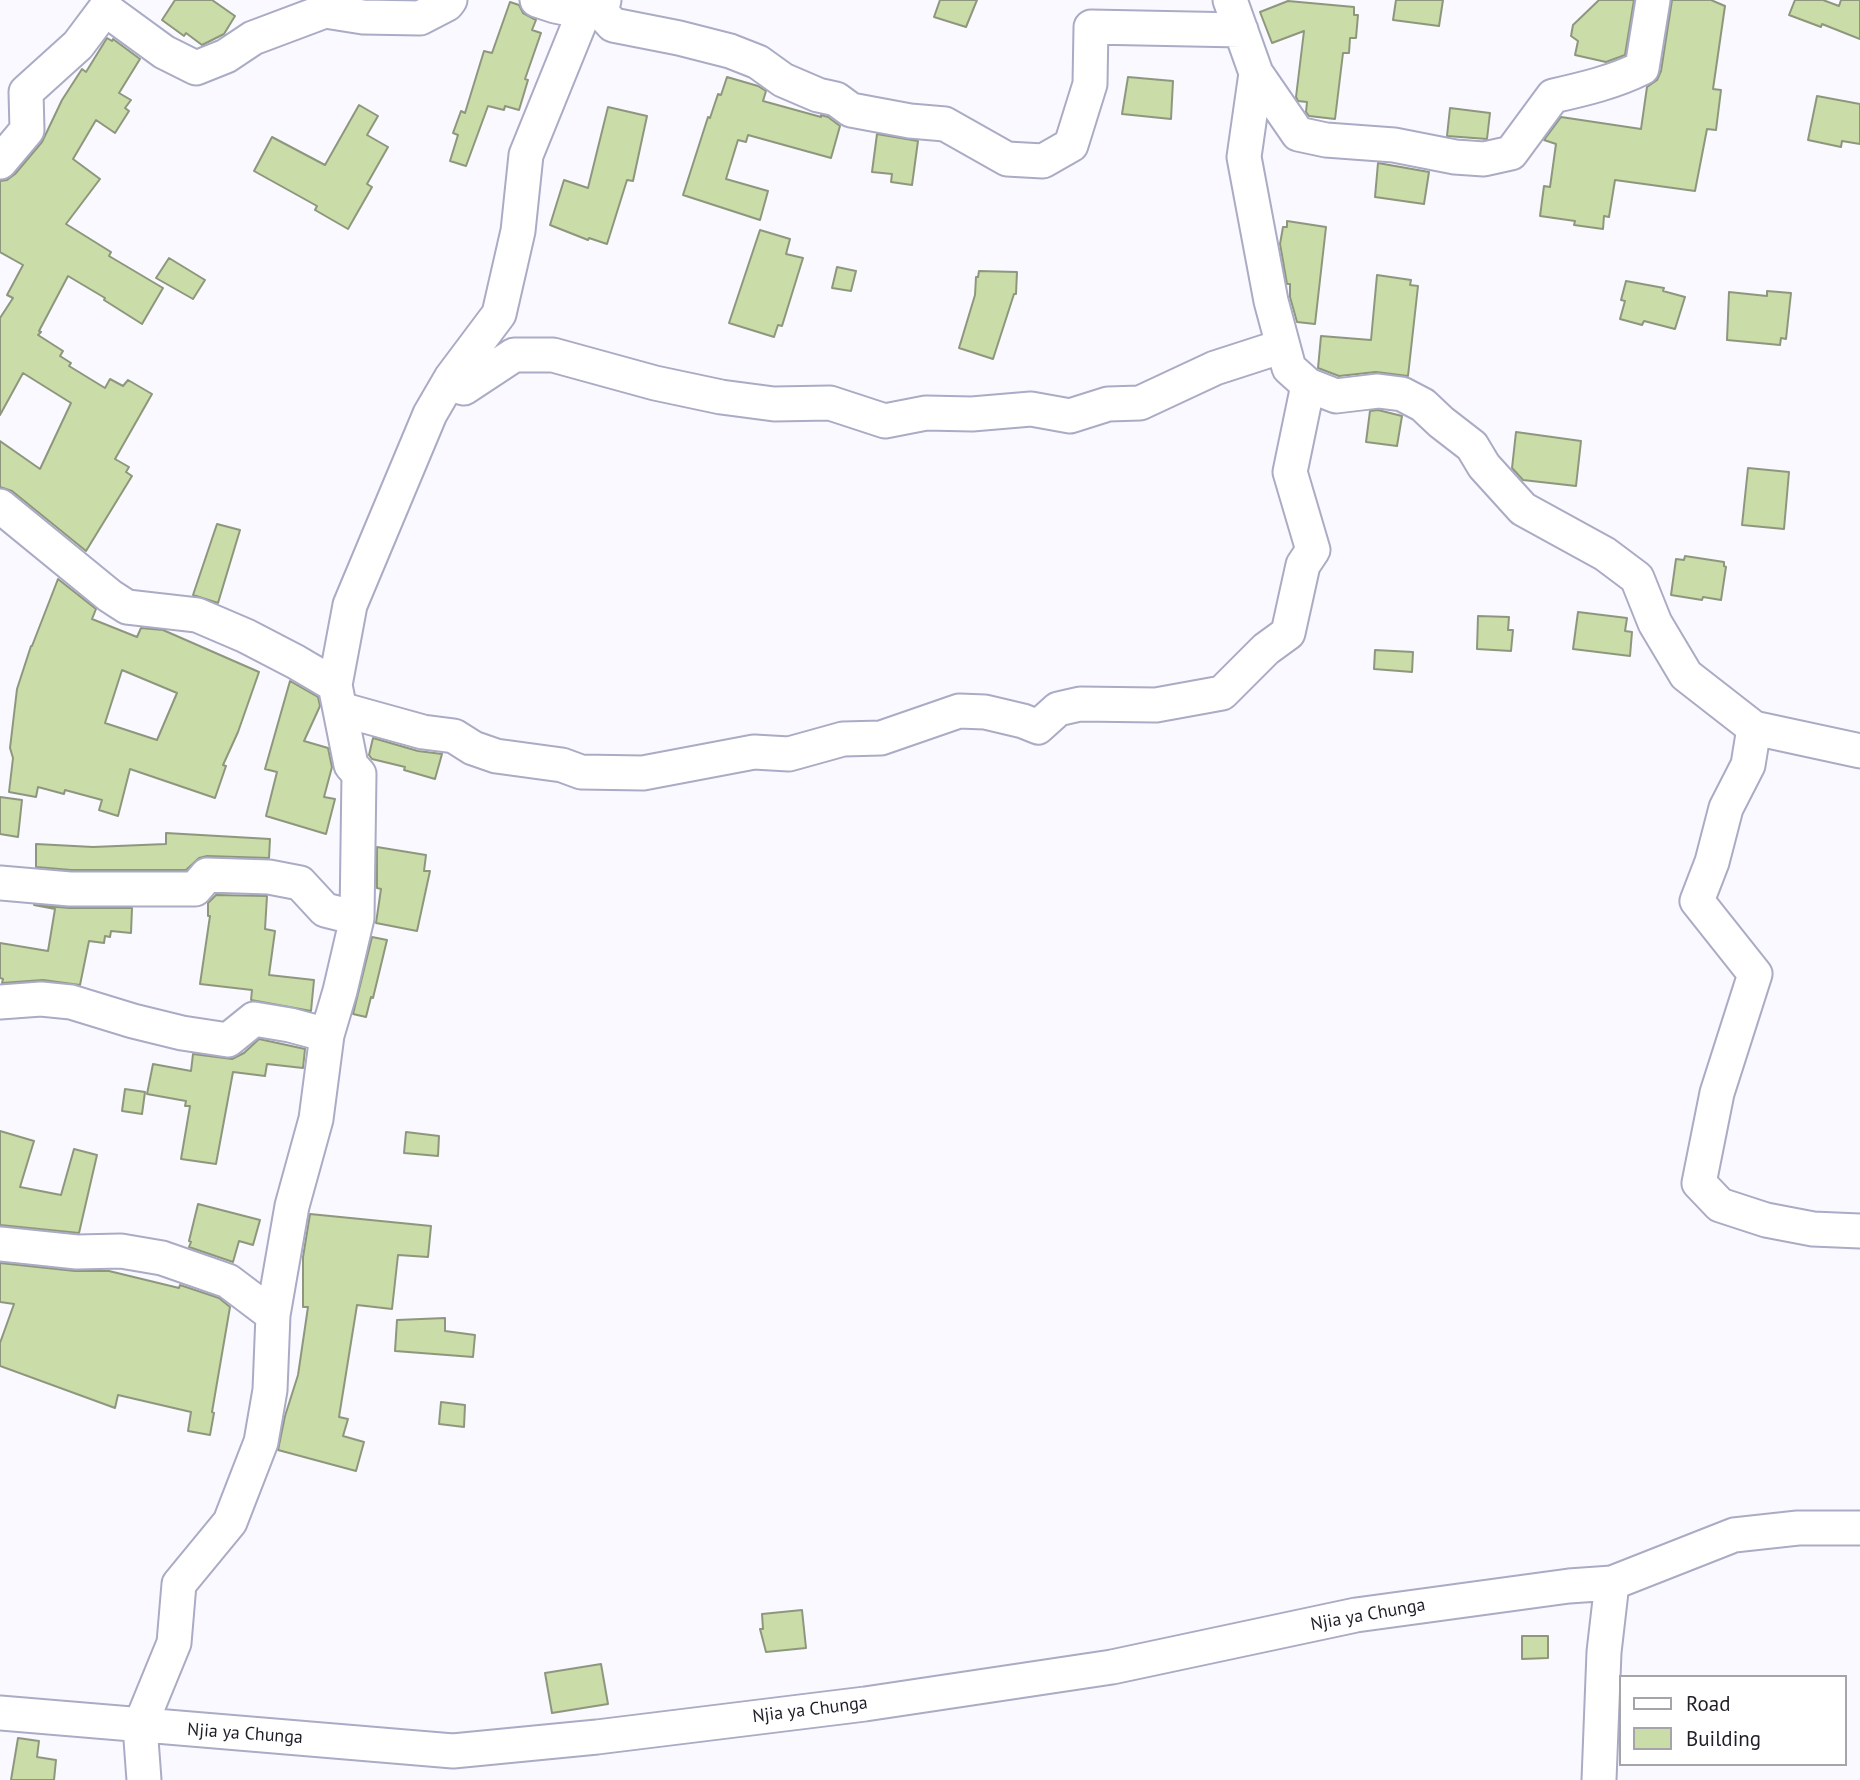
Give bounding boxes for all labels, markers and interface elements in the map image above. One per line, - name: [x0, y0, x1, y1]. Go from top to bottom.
- street label: Njia ya Chunga: [1309, 1594, 1427, 1636]
- legend: [1618, 1675, 1846, 1766]
- text: Road: [1686, 1690, 1730, 1717]
- street label: Njia ya Chunga: [751, 1692, 869, 1728]
- street label: Njia ya Chunga: [186, 1719, 304, 1749]
- text: Building: [1686, 1725, 1761, 1752]

